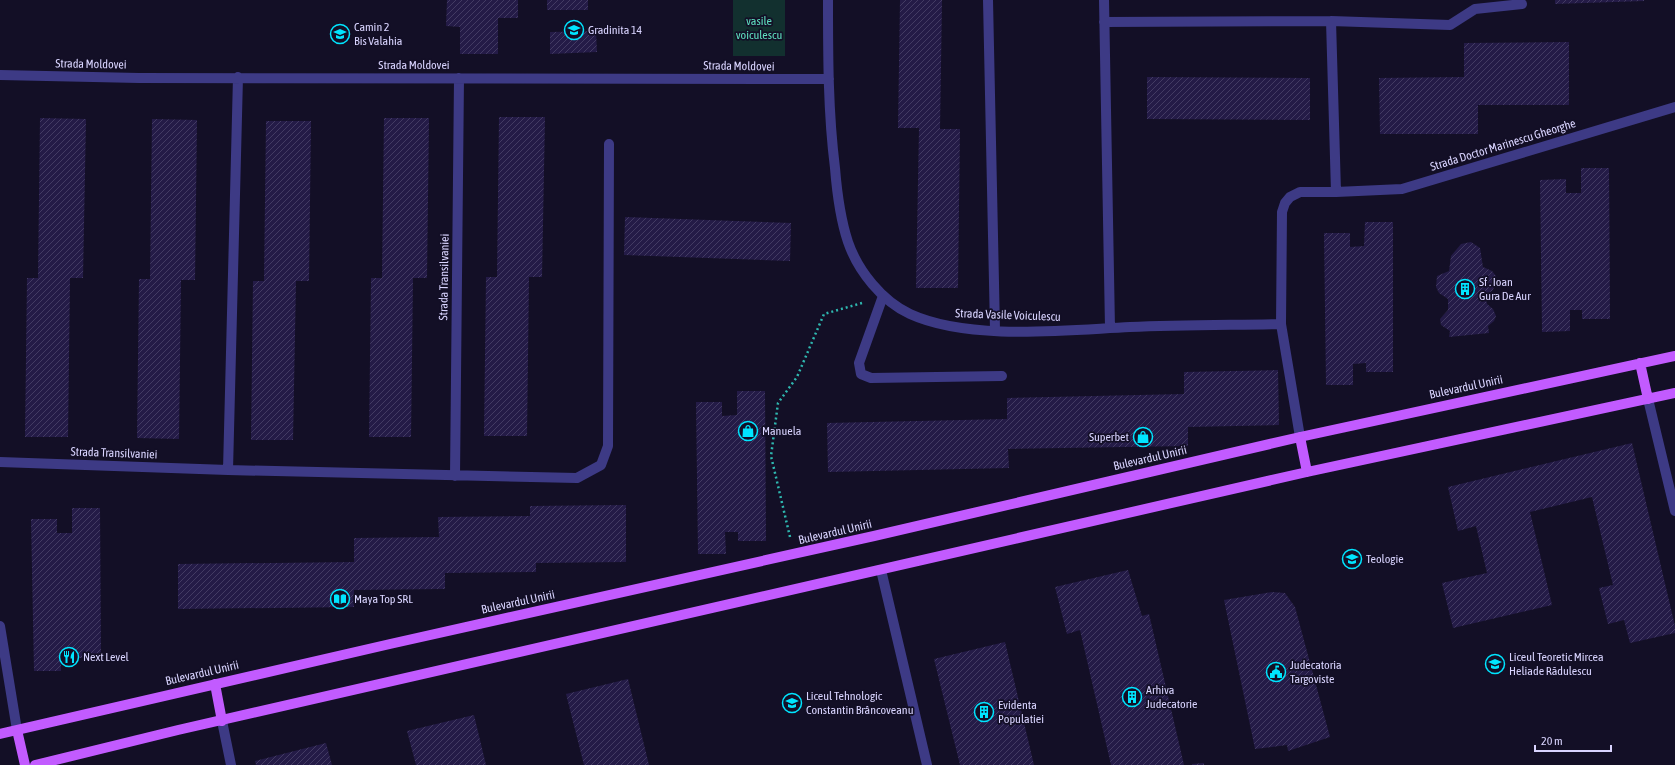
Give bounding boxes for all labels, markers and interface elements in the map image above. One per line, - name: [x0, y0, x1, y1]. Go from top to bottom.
- park label: vasile voiculescu: [736, 14, 782, 42]
- school or university icon: Gradinita 14: [563, 19, 585, 41]
- place label: Camin 2 Bis Valahia: [354, 20, 402, 48]
- school or university icon: Camin 2 Bis Valahia: [329, 23, 351, 45]
- place label: Gradinita 14: [588, 23, 643, 37]
- street label: Strada Moldovei: [55, 56, 127, 72]
- street label: Strada Moldovei: [378, 58, 450, 72]
- street label: Strada Moldovei: [703, 58, 775, 74]
- street label: Strada Doctor Marinescu Gheorghe: [1429, 116, 1577, 174]
- street label: Strada Transilvaniei: [436, 233, 452, 321]
- place label: Sf . Ioan Gura De Aur: [1479, 275, 1531, 303]
- building icon: Sf . Ioan Gura De Aur: [1454, 278, 1476, 300]
- street label: Strada Vasile Voiculescu: [955, 306, 1061, 324]
- street label: Bulevardul Unirii: [1428, 372, 1504, 402]
- shop icon: Manuela: [737, 420, 759, 442]
- place label: Manuela: [762, 424, 801, 438]
- shop icon: Superbet: [1132, 426, 1154, 448]
- place label: Superbet: [1089, 430, 1130, 444]
- street label: Bulevardul Unirii: [1112, 443, 1188, 473]
- street label: Strada Transilvaniei: [70, 444, 158, 462]
- street label: Bulevardul Unirii: [797, 517, 873, 547]
- school or university icon: Teologie: [1341, 548, 1363, 570]
- place label: Teologie: [1366, 552, 1404, 566]
- street label: Bulevardul Unirii: [480, 587, 556, 617]
- library icon: Maya Top SRL: [329, 588, 351, 610]
- place label: Maya Top SRL: [354, 592, 413, 606]
- restaurant icon: Next Level: [58, 646, 80, 668]
- place label: Next Level: [83, 650, 130, 664]
- place label: Liceul Teoretic Mircea Heliade Rădulescu: [1509, 650, 1604, 678]
- school or university icon: Liceul Teoretic Mircea Heliade Rădulescu: [1484, 653, 1506, 675]
- street label: Bulevardul Unirii: [164, 658, 240, 688]
- place label: Judecatoria Targoviste: [1290, 658, 1342, 686]
- public building icon: Judecatoria Targoviste: [1265, 661, 1287, 683]
- place label: Arhiva Judecatorie: [1146, 683, 1197, 711]
- building icon: Arhiva Judecatorie: [1121, 686, 1143, 708]
- place label: Liceul Tehnologic Constantin Brâncoveanu: [806, 689, 914, 717]
- school or university icon: Liceul Tehnologic Constantin Brâncoveanu: [781, 692, 803, 714]
- place label: Evidenta Populatiei: [998, 698, 1044, 726]
- building icon: Evidenta Populatiei: [973, 701, 995, 723]
- scale bar: [1535, 727, 1611, 753]
- text: 20 m: [1541, 734, 1563, 748]

